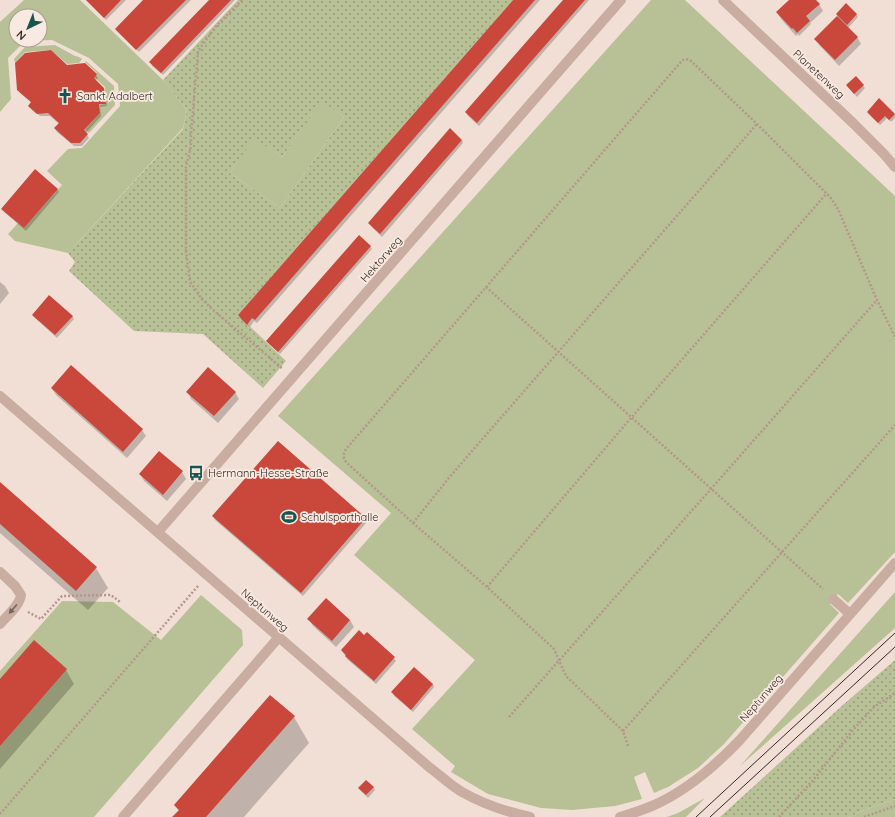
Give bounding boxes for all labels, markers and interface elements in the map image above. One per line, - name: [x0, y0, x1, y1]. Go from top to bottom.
- north arrow: [8, 8, 48, 48]
- text: N: [13, 27, 29, 43]
- street label: Planetenweg: [790, 46, 848, 102]
- church icon: Sankt Adalbert: [56, 87, 74, 105]
- place label: Sankt Adalbert: [77, 89, 153, 103]
- street label: Hektorweg: [357, 233, 405, 285]
- bus stop icon: Hermann-Hesse-Straße: [187, 464, 205, 482]
- place label: Hermann-Hesse-Straße: [208, 466, 329, 480]
- sports icon: Schulsporthalle: [280, 508, 298, 526]
- place label: Schulsporthalle: [301, 510, 378, 524]
- street label: Neptunweg: [238, 586, 292, 634]
- one-way arrow: [8, 604, 18, 614]
- street label: Neptunweg: [737, 671, 785, 725]

